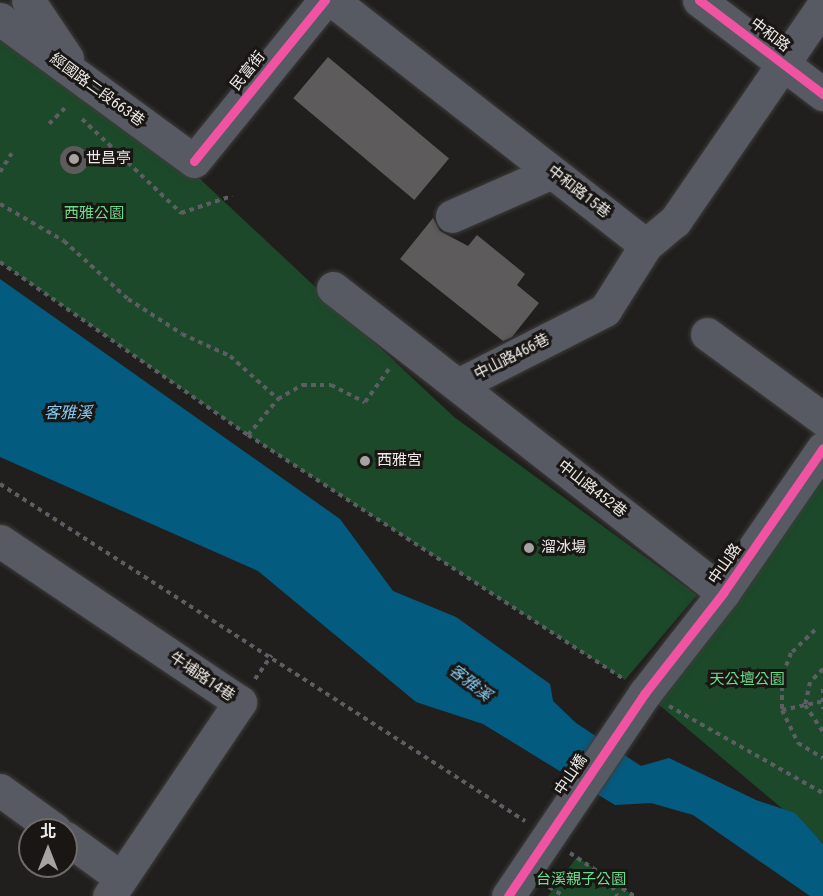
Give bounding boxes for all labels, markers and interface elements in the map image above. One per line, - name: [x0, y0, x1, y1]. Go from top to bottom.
- street label: 中和路: [747, 14, 793, 56]
- street label: 民富街: [227, 48, 269, 94]
- street label: 經國路二段663巷: [46, 50, 148, 130]
- place label: 世昌亭: [86, 150, 131, 168]
- marker: 世昌亭: [67, 152, 81, 166]
- street label: 中和路15巷: [544, 162, 614, 222]
- park label: 西雅公園: [64, 205, 124, 223]
- street label: 中山路466巷: [471, 330, 553, 384]
- water label: 客雅溪: [44, 403, 92, 423]
- place label: 西雅宮: [377, 452, 422, 470]
- marker: 西雅宮: [358, 454, 372, 468]
- street label: 中山路452巷: [554, 457, 630, 521]
- place label: 溜冰場: [541, 539, 586, 557]
- street label: 中山路: [705, 540, 745, 588]
- marker: 溜冰場: [522, 541, 536, 555]
- street label: 牛埔路14巷: [166, 649, 238, 705]
- water label: 客雅溪: [445, 661, 495, 705]
- park label: 天公壇公園: [710, 671, 784, 689]
- street label: 中山橋: [551, 751, 591, 799]
- north arrow: [18, 818, 78, 878]
- text: 北: [40, 822, 56, 841]
- park label: 台溪親子公園: [536, 871, 626, 889]

